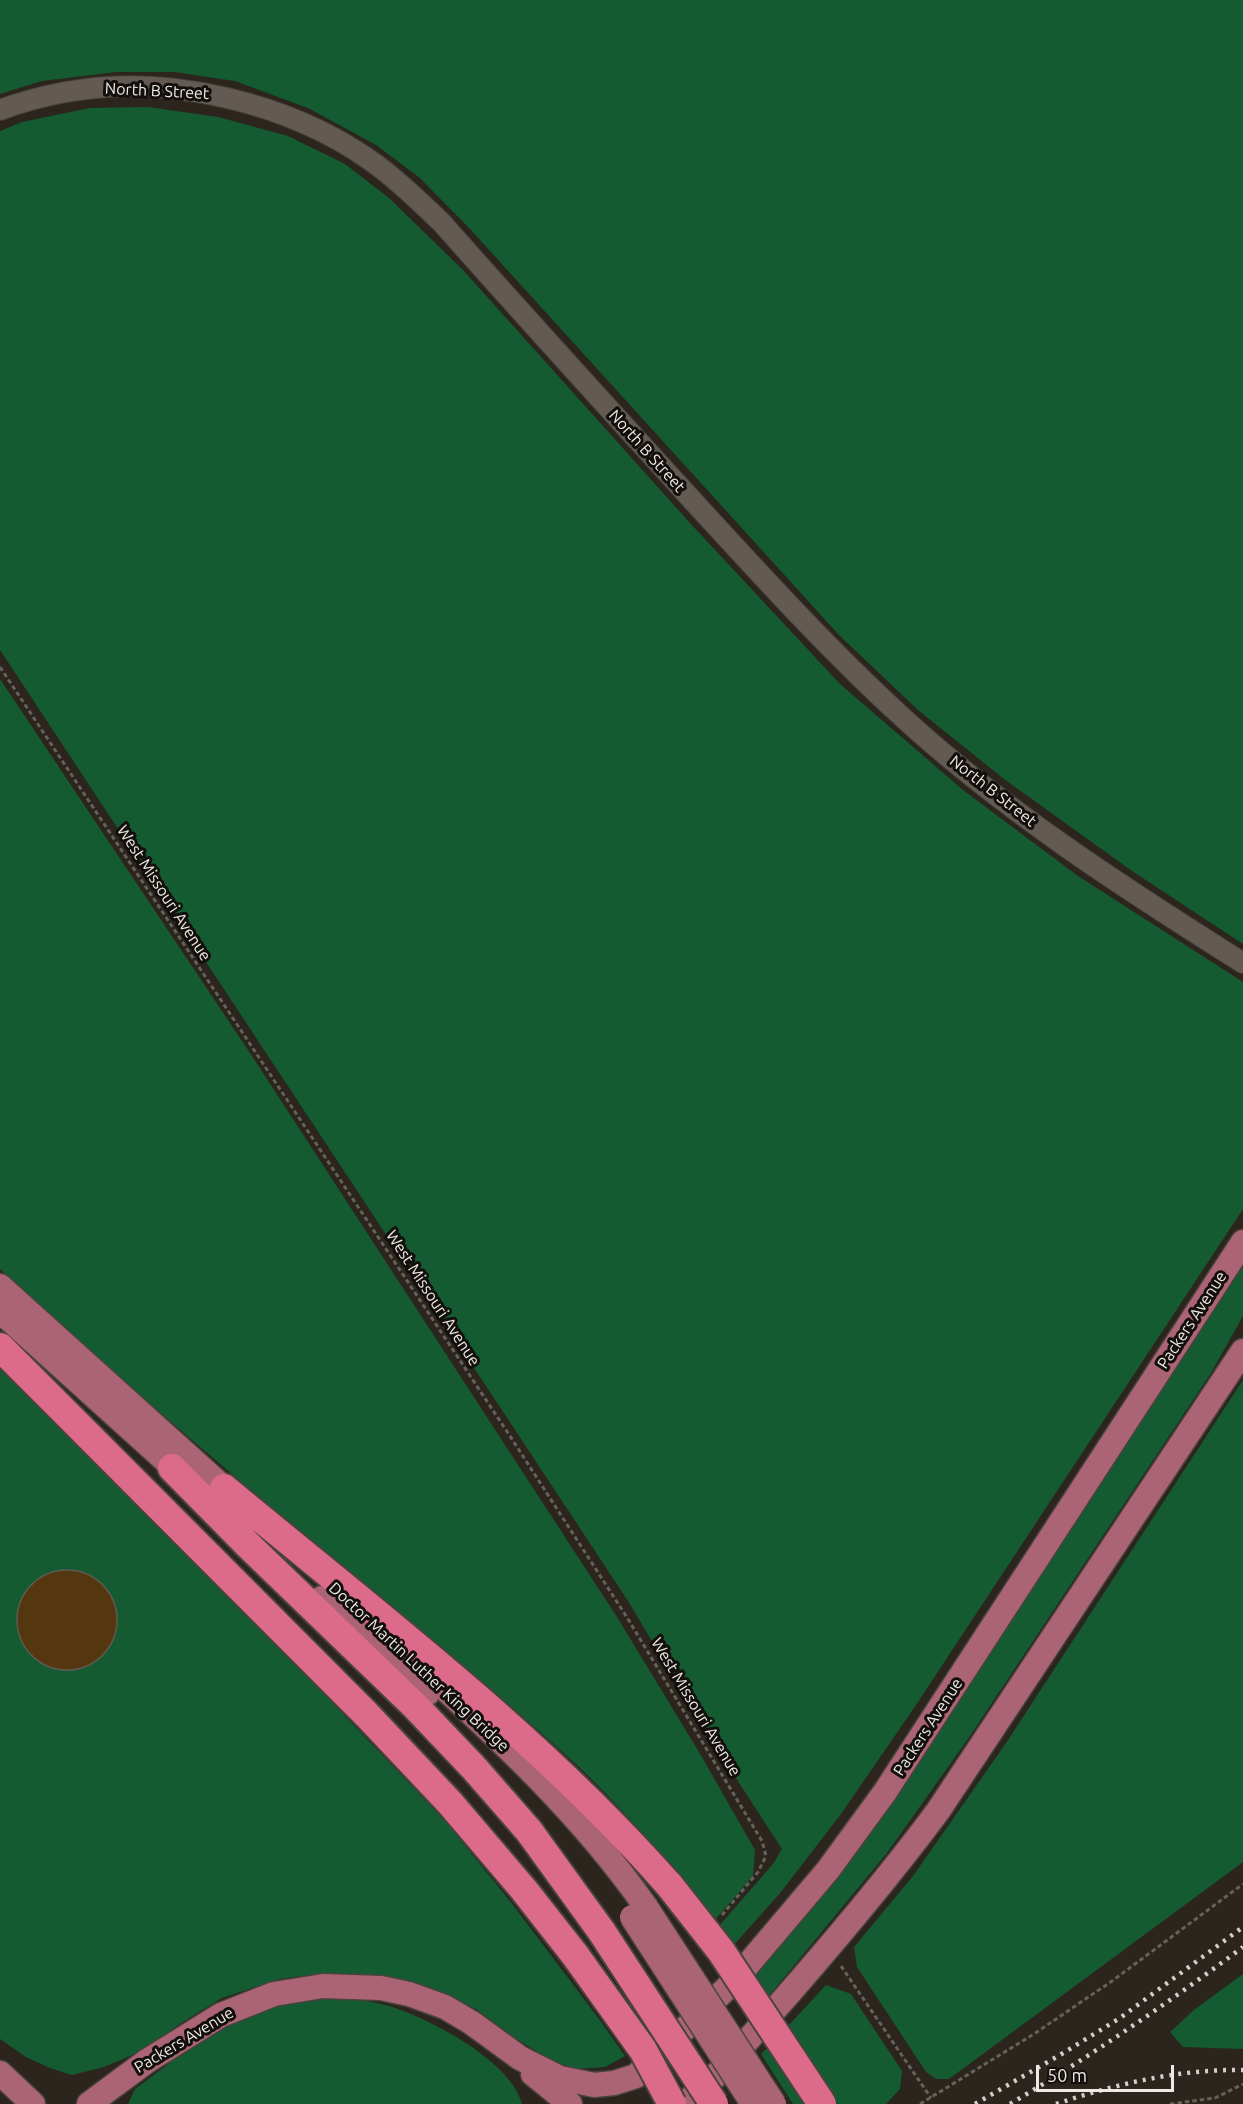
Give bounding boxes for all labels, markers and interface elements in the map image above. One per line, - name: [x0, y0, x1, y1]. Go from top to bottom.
- street label: North B Street: [104, 79, 210, 103]
- street label: North B Street: [605, 406, 689, 496]
- street label: North B Street: [946, 751, 1040, 831]
- street label: West Missouri Avenue: [113, 822, 215, 964]
- street label: West Missouri Avenue: [382, 1227, 484, 1369]
- street label: Packers Avenue: [1153, 1268, 1231, 1372]
- street label: Doctor Martin Luther King Bridge: [325, 1578, 513, 1756]
- street label: West Missouri Avenue: [647, 1634, 745, 1780]
- street label: Packers Avenue: [889, 1675, 967, 1779]
- street label: Packers Avenue: [131, 2003, 237, 2077]
- scale bar: [1039, 2053, 1177, 2091]
- text: 50 m: [1047, 2065, 1087, 2085]

